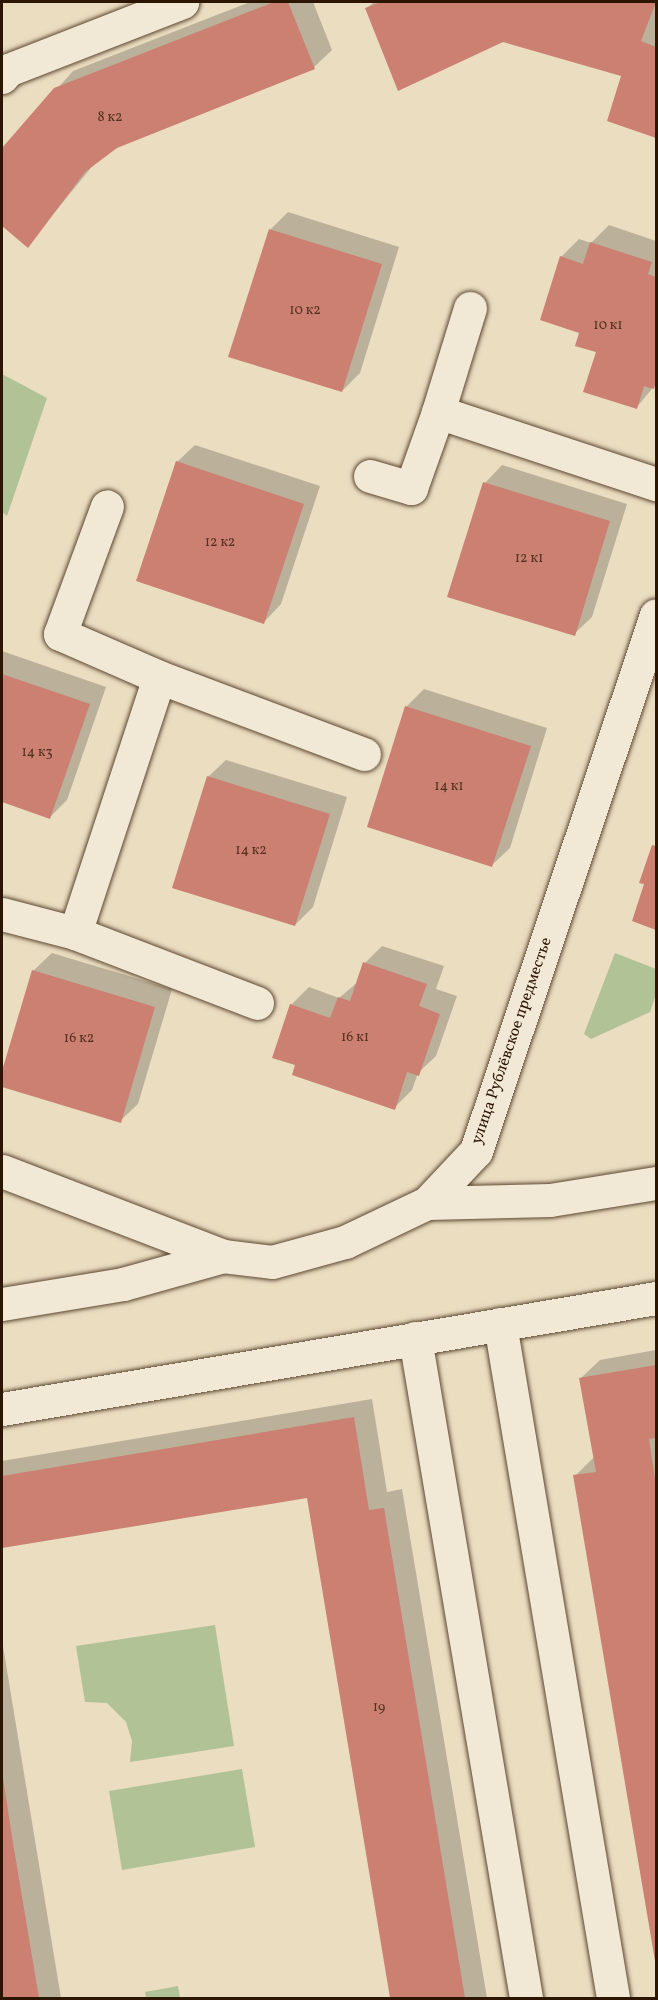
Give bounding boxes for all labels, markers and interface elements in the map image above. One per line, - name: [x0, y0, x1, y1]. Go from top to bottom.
- house number: 8 к2: [98, 110, 122, 126]
- house number: 10 к2: [289, 303, 321, 319]
- house number: 10 к1: [593, 318, 623, 334]
- house number: 12 к2: [205, 535, 235, 551]
- house number: 12 к1: [515, 551, 543, 567]
- house number: 14 к3: [21, 745, 53, 761]
- house number: 14 к1: [434, 779, 464, 795]
- house number: 14 к2: [235, 843, 267, 859]
- street label: улица Рублёвское предместье: [468, 935, 556, 1147]
- house number: 16 к1: [341, 1030, 369, 1046]
- house number: 16 к2: [64, 1031, 94, 1047]
- house number: 19: [373, 1700, 385, 1716]

